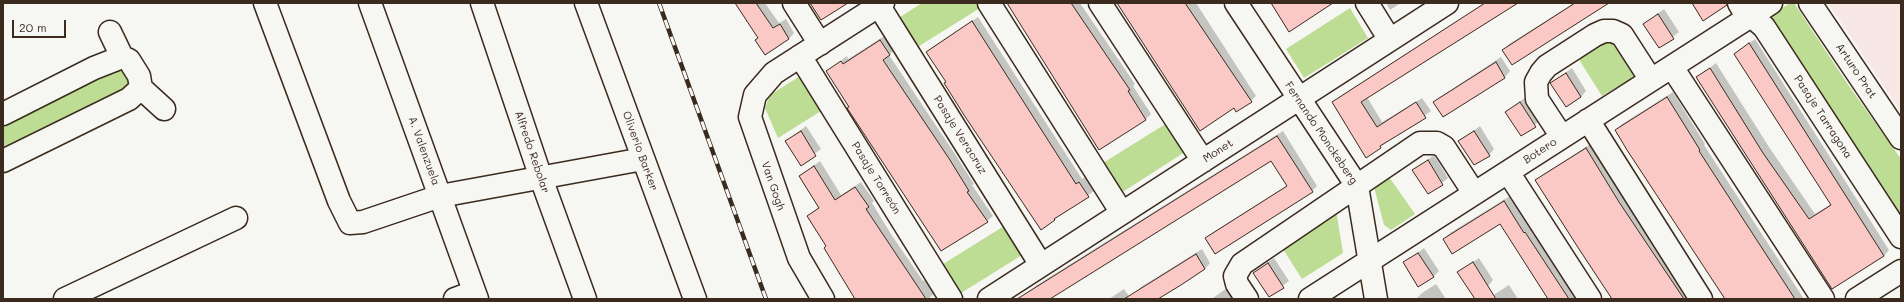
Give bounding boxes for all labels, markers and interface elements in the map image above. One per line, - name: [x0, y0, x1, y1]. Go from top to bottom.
- scale bar: [14, 12, 68, 38]
- text: 20 m: [19, 19, 47, 35]
- street label: Arturo Prat: [1833, 41, 1879, 101]
- street label: Pasaje Tarragona: [1791, 73, 1855, 161]
- street label: Fernando Monckeberg: [1282, 79, 1360, 187]
- street label: Pasaje Veracruz: [931, 93, 989, 177]
- street label: Alfredo Rebolar: [512, 109, 552, 195]
- street label: Oliverio Barker: [619, 109, 661, 193]
- street label: A. Valenzuela: [405, 115, 443, 187]
- street label: Botero: [1521, 135, 1559, 167]
- street label: Monet: [1201, 136, 1235, 166]
- street label: Pasaje Torreón: [848, 139, 904, 217]
- street label: Van Gogh: [758, 160, 788, 212]

